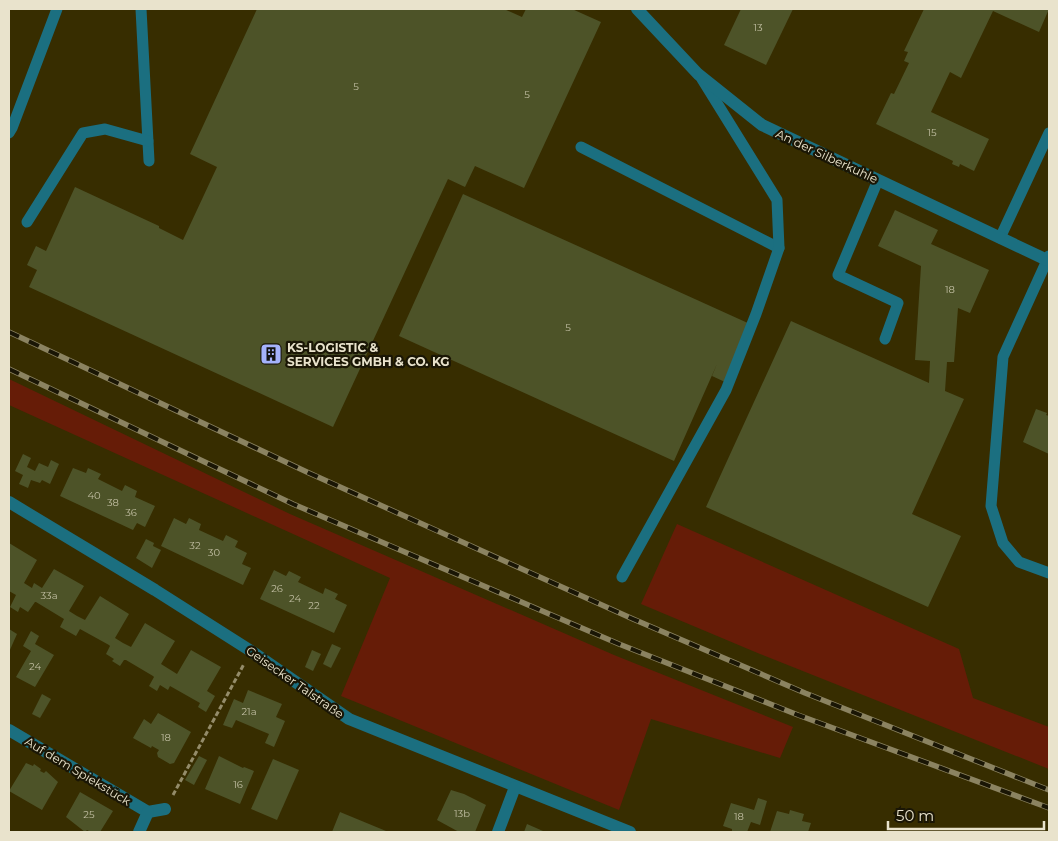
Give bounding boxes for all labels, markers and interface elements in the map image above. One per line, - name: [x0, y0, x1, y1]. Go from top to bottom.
- house number: 13: [753, 21, 763, 34]
- house number: 5: [353, 80, 359, 93]
- house number: 5: [524, 88, 530, 101]
- street label: An der Silberkuhle: [774, 126, 880, 186]
- house number: 15: [927, 126, 937, 139]
- house number: 18: [945, 283, 955, 296]
- house number: 5: [565, 321, 571, 334]
- place label: KS-LOGISTIC & SERVICES GMBH & CO. KG: [287, 340, 450, 369]
- building icon: KS-LOGISTIC & SERVICES GMBH & CO. KG: [259, 342, 283, 366]
- house number: 40: [87, 489, 101, 502]
- house number: 38: [107, 496, 119, 509]
- house number: 36: [125, 506, 137, 519]
- house number: 32: [189, 539, 201, 552]
- house number: 30: [208, 546, 221, 559]
- house number: 26: [271, 582, 283, 595]
- house number: 33a: [40, 589, 58, 602]
- house number: 24: [289, 592, 301, 605]
- house number: 22: [308, 599, 320, 612]
- street label: Geisecker Talstraße: [243, 643, 347, 721]
- house number: 24: [29, 660, 41, 673]
- house number: 21a: [241, 705, 257, 718]
- house number: 18: [161, 731, 171, 744]
- street label: Auf dem Spiekstück: [22, 734, 134, 809]
- house number: 16: [233, 778, 243, 791]
- scale bar: [888, 798, 1044, 830]
- text: 50 m: [896, 806, 934, 825]
- house number: 13b: [454, 807, 470, 820]
- house number: 25: [83, 808, 95, 821]
- house number: 18: [734, 810, 744, 823]

